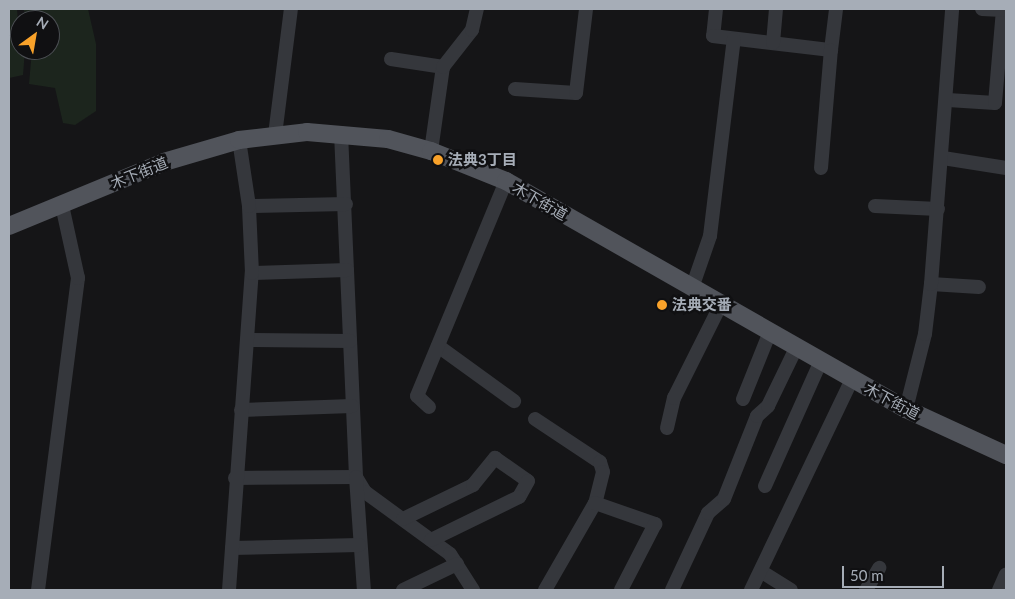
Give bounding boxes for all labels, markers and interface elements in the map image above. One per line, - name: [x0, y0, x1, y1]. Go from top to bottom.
- north arrow: [10, 10, 60, 60]
- text: N: [34, 13, 52, 33]
- place label: 法典3丁目: [448, 151, 517, 169]
- street label: 木下街道: [108, 153, 170, 193]
- marker: 法典3丁目: [432, 154, 444, 166]
- street label: 木下街道: [510, 178, 570, 224]
- place label: 法典交番: [672, 296, 732, 314]
- marker: 法典交番: [656, 299, 668, 311]
- street label: 木下街道: [861, 379, 923, 423]
- scale bar: [845, 556, 948, 588]
- text: 50 m: [850, 566, 884, 584]

